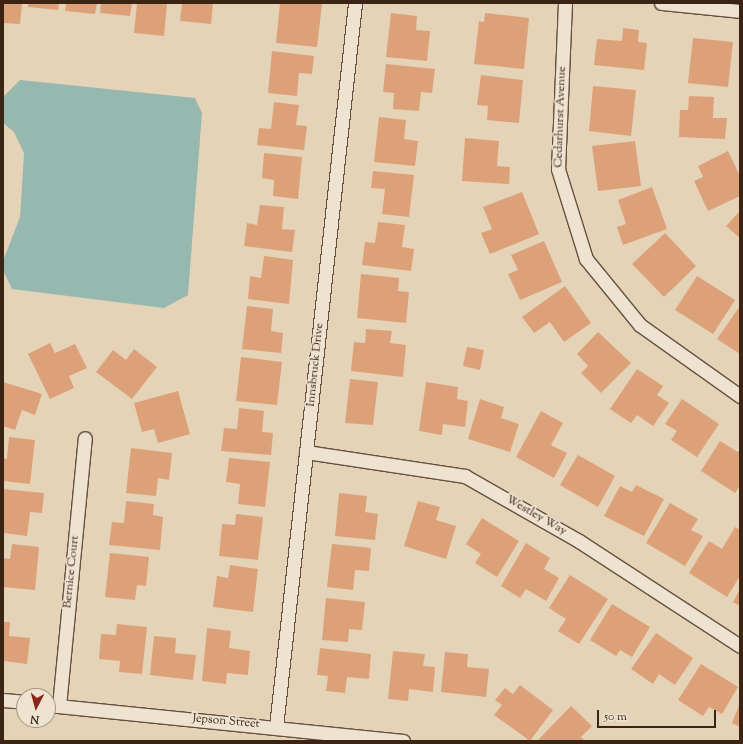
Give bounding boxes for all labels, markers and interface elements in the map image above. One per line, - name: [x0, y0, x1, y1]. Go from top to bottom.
- street label: Cedarhurst Avenue: [552, 66, 570, 168]
- street label: Innsbruck Drive: [304, 322, 328, 408]
- street label: Westley Way: [503, 493, 569, 539]
- street label: Bernice Court: [61, 535, 83, 609]
- north arrow: [16, 688, 56, 728]
- scale bar: [599, 702, 718, 728]
- text: 50 m: [604, 708, 627, 726]
- text: N: [30, 711, 40, 727]
- street label: Jepson Street: [192, 712, 260, 732]

